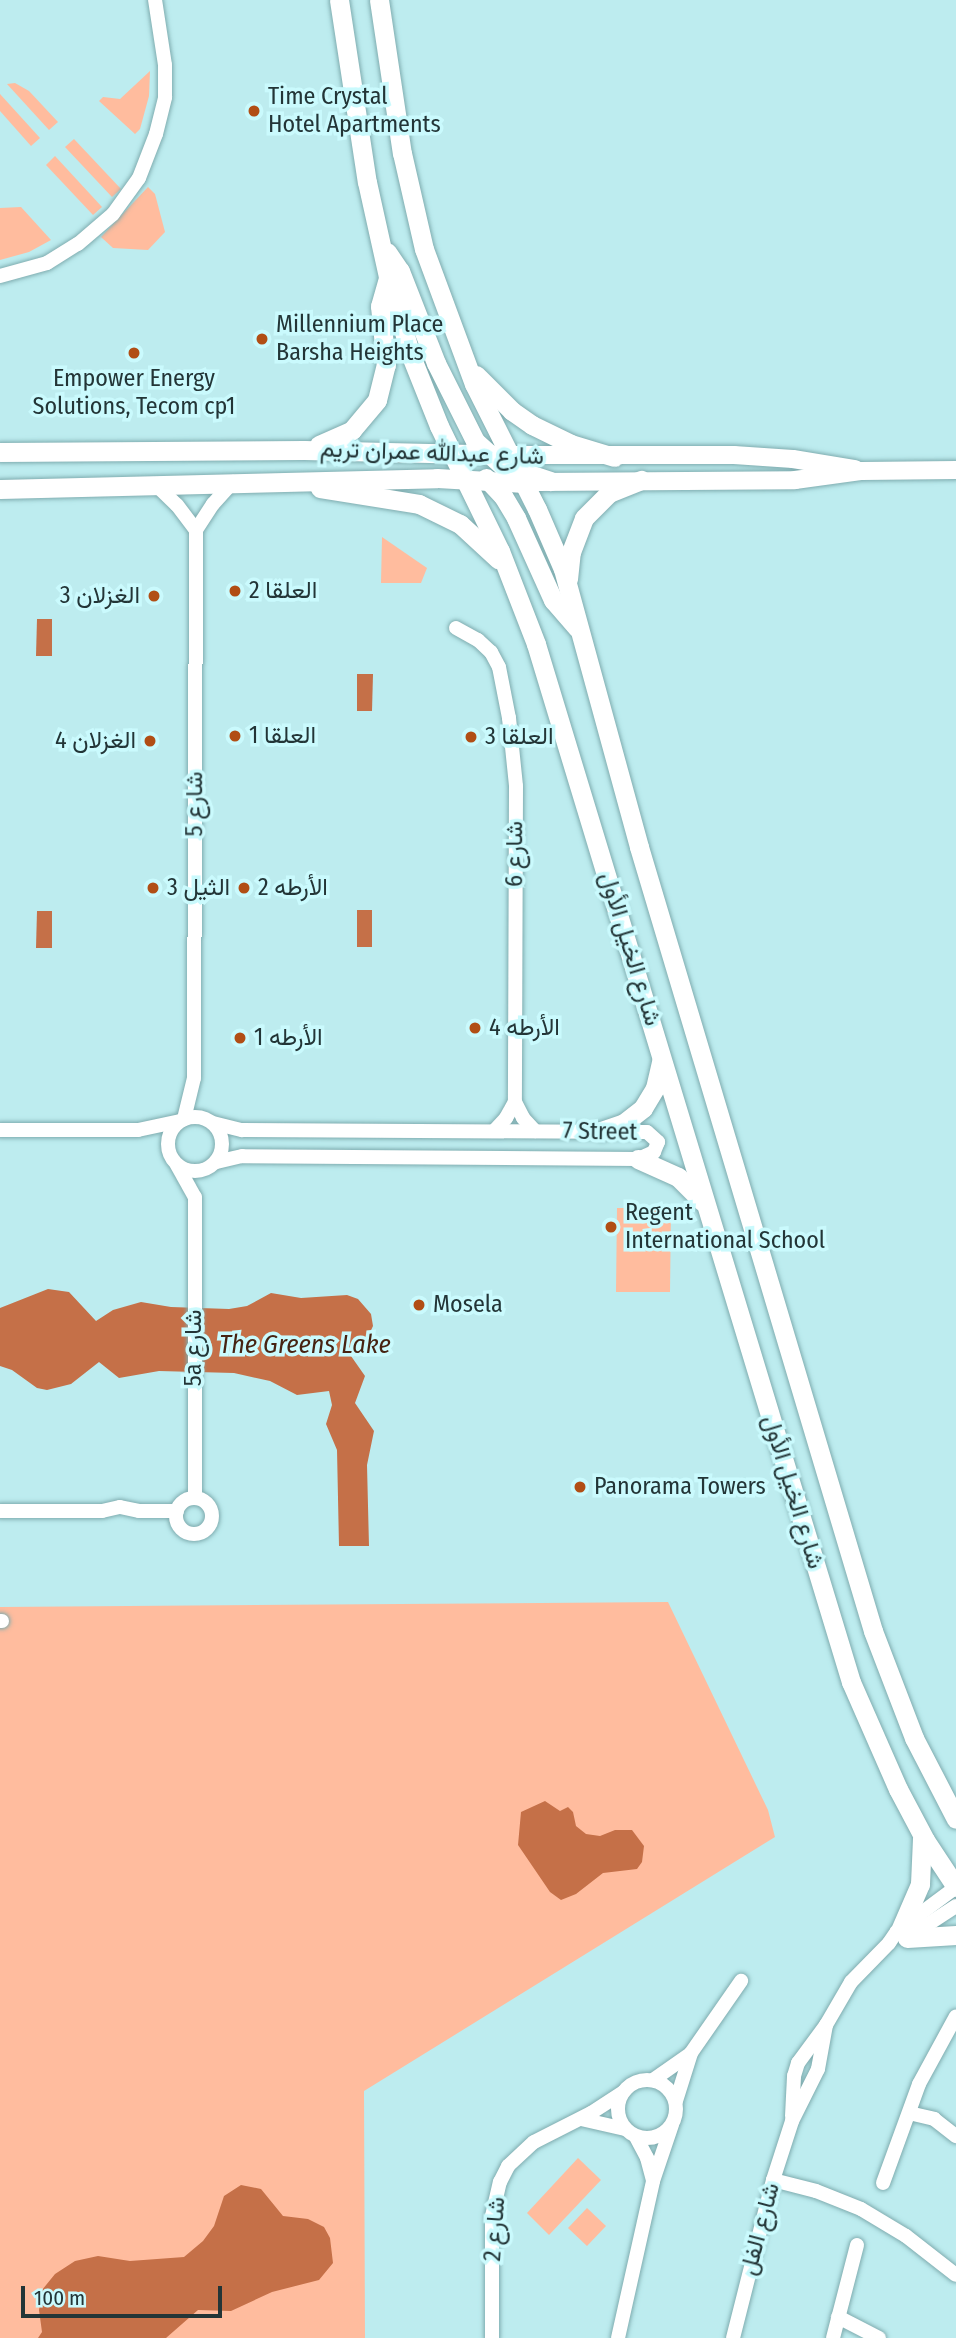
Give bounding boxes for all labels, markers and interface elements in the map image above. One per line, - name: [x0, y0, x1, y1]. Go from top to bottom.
- place label: Time Crystal Hotel Apartments: [268, 83, 441, 139]
- marker: Time Crystal Hotel Apartments: [246, 103, 262, 119]
- place label: Millennium Place Barsha Heights: [276, 311, 443, 367]
- marker: Millennium Place Barsha Heights: [254, 331, 270, 347]
- marker: Empower Energy Solutions, Tecom cp1: [126, 345, 142, 361]
- place label: Empower Energy Solutions, Tecom cp1: [33, 365, 235, 421]
- street label: شارع عبدالله عمران تريم: [320, 435, 544, 471]
- place label: العلقا 2: [249, 577, 317, 605]
- place label: الغزلان 3: [60, 582, 140, 610]
- marker: العلقا 2: [227, 583, 243, 599]
- marker: الغزلان 3: [146, 588, 162, 604]
- place label: العلقا 1: [249, 722, 316, 750]
- place label: العلقا 3: [485, 723, 554, 751]
- place label: الغزلان 4: [55, 727, 136, 755]
- marker: العلقا 1: [227, 728, 243, 744]
- marker: العلقا 3: [463, 729, 479, 745]
- marker: الغزلان 4: [142, 733, 158, 749]
- street label: شارع 5: [181, 772, 209, 836]
- street label: شارع 6: [501, 821, 529, 887]
- street label: شارع الخيل الأول: [593, 869, 667, 1029]
- place label: الثيل 3: [167, 874, 230, 902]
- place label: الأرطه 2: [258, 874, 328, 902]
- marker: الثيل 3: [145, 880, 161, 896]
- marker: الأرطه 2: [236, 880, 252, 896]
- place label: الأرطه 4: [489, 1014, 560, 1042]
- marker: الأرطه 4: [467, 1020, 483, 1036]
- place label: الأرطه 1: [254, 1024, 323, 1052]
- marker: الأرطه 1: [232, 1030, 248, 1046]
- street label: 7 Street: [563, 1117, 637, 1147]
- place label: Regent International School: [625, 1199, 825, 1255]
- marker: Regent International School: [603, 1219, 619, 1235]
- place label: Mosela: [433, 1291, 503, 1319]
- marker: Mosela: [411, 1297, 427, 1313]
- street label: 5a شارع: [180, 1310, 208, 1386]
- water label: The Greens Lake: [219, 1329, 391, 1361]
- street label: شارع الخيل الأول: [756, 1412, 830, 1572]
- place label: Panorama Towers: [594, 1473, 766, 1501]
- marker: Panorama Towers: [572, 1479, 588, 1495]
- street label: شارع الفل: [734, 2180, 786, 2278]
- street label: شارع 2: [478, 2196, 512, 2262]
- scale bar: [24, 2272, 226, 2316]
- text: 100 m: [34, 2285, 85, 2311]

